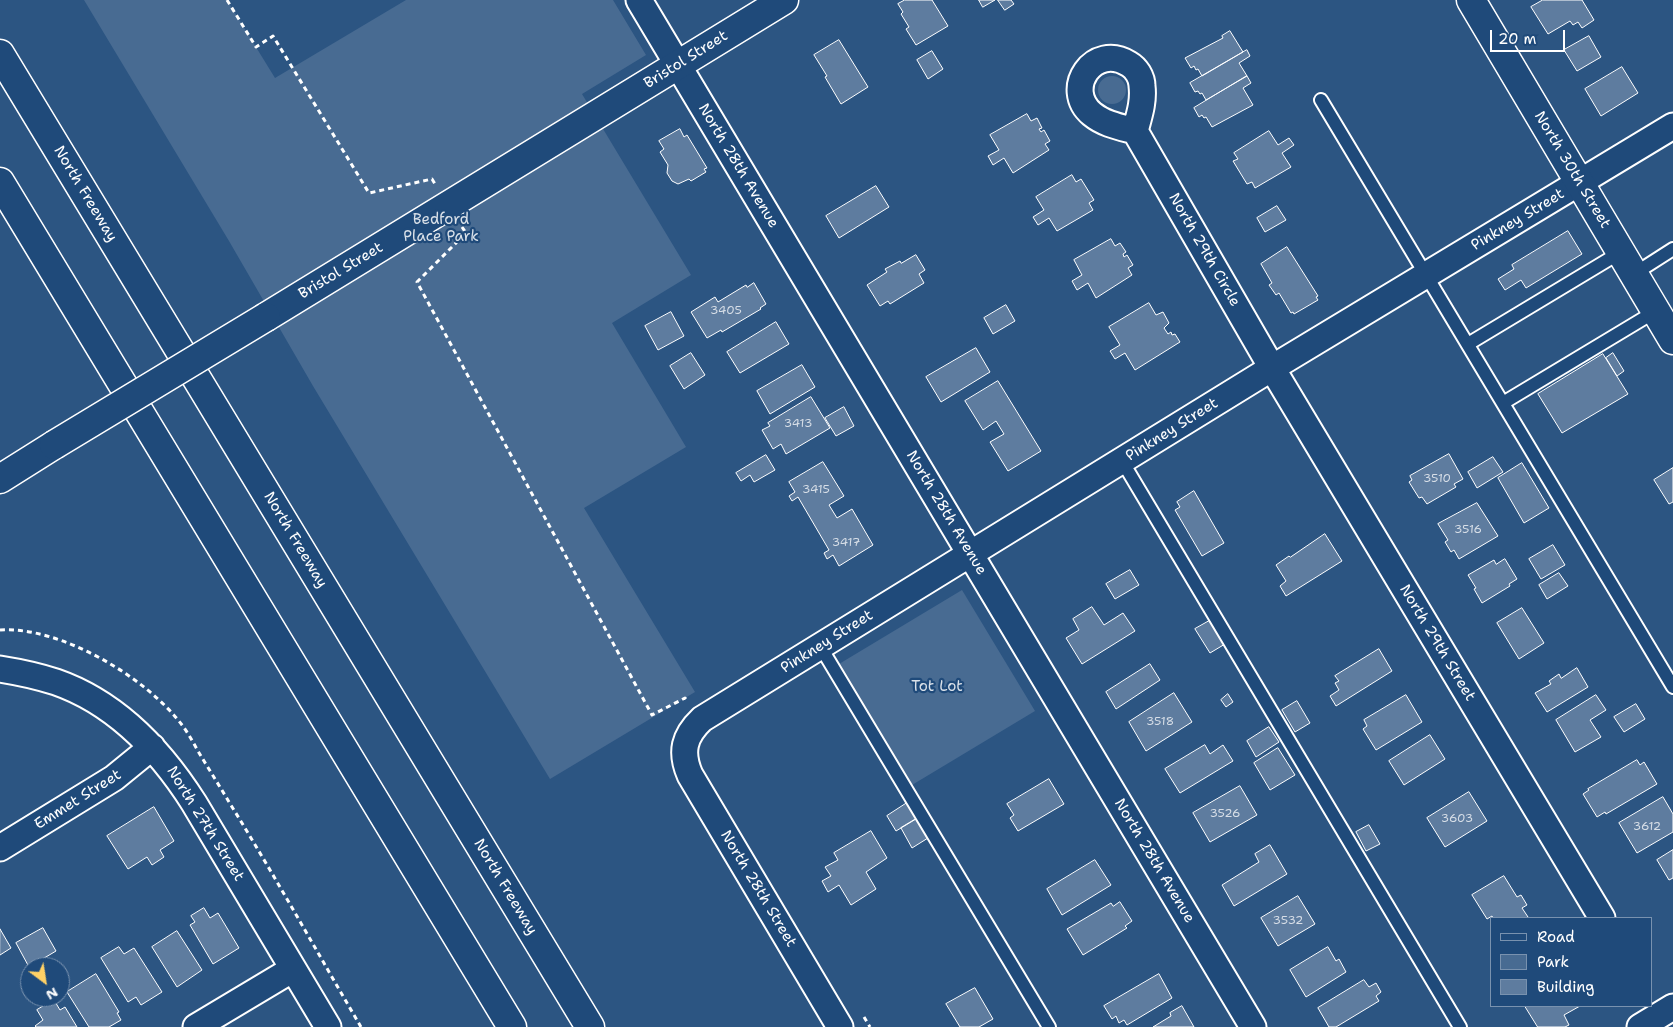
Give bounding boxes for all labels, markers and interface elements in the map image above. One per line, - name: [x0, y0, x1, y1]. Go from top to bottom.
- scale bar: [1493, 20, 1568, 52]
- street label: Bristol Street: [641, 27, 731, 93]
- text: 20 m: [1498, 29, 1537, 49]
- street label: North 28th Avenue: [694, 101, 782, 231]
- street label: North 30th Street: [1530, 108, 1614, 232]
- street label: North Freeway: [49, 143, 121, 245]
- street label: Pinkney Street: [1468, 185, 1568, 255]
- street label: North 29th Circle: [1164, 190, 1244, 310]
- park label: Bedford Place Park: [403, 211, 479, 246]
- street label: Bristol Street: [296, 239, 386, 303]
- house number: 3405: [710, 304, 742, 318]
- street label: Pinkney Street: [1123, 394, 1221, 466]
- house number: 3413: [784, 417, 812, 431]
- street label: North 28th Avenue: [902, 448, 990, 578]
- house number: 3510: [1423, 472, 1451, 486]
- house number: 3415: [802, 483, 830, 497]
- street label: North Freeway: [259, 489, 331, 591]
- house number: 3516: [1454, 523, 1482, 537]
- house number: 3417: [832, 536, 860, 550]
- street label: North 29th Street: [1395, 582, 1479, 704]
- street label: Pinkney Street: [778, 606, 876, 678]
- park label: Tot Lot: [911, 678, 963, 696]
- house number: 3518: [1146, 715, 1174, 729]
- street label: North 27th Street: [162, 763, 248, 885]
- street label: Emmet Street: [31, 766, 125, 834]
- street label: North 28th Avenue: [1110, 796, 1198, 926]
- house number: 3526: [1209, 807, 1241, 821]
- house number: 3603: [1441, 812, 1473, 826]
- house number: 3612: [1633, 820, 1661, 834]
- street label: North 28th Street: [716, 827, 800, 951]
- street label: North Freeway: [469, 836, 541, 938]
- house number: 3532: [1273, 914, 1303, 928]
- legend: [1490, 917, 1653, 1007]
- text: Road: [1537, 927, 1575, 947]
- text: Park: [1537, 952, 1569, 972]
- north arrow: [20, 957, 70, 1007]
- text: Building: [1537, 977, 1594, 997]
- text: N: [43, 983, 62, 1005]

